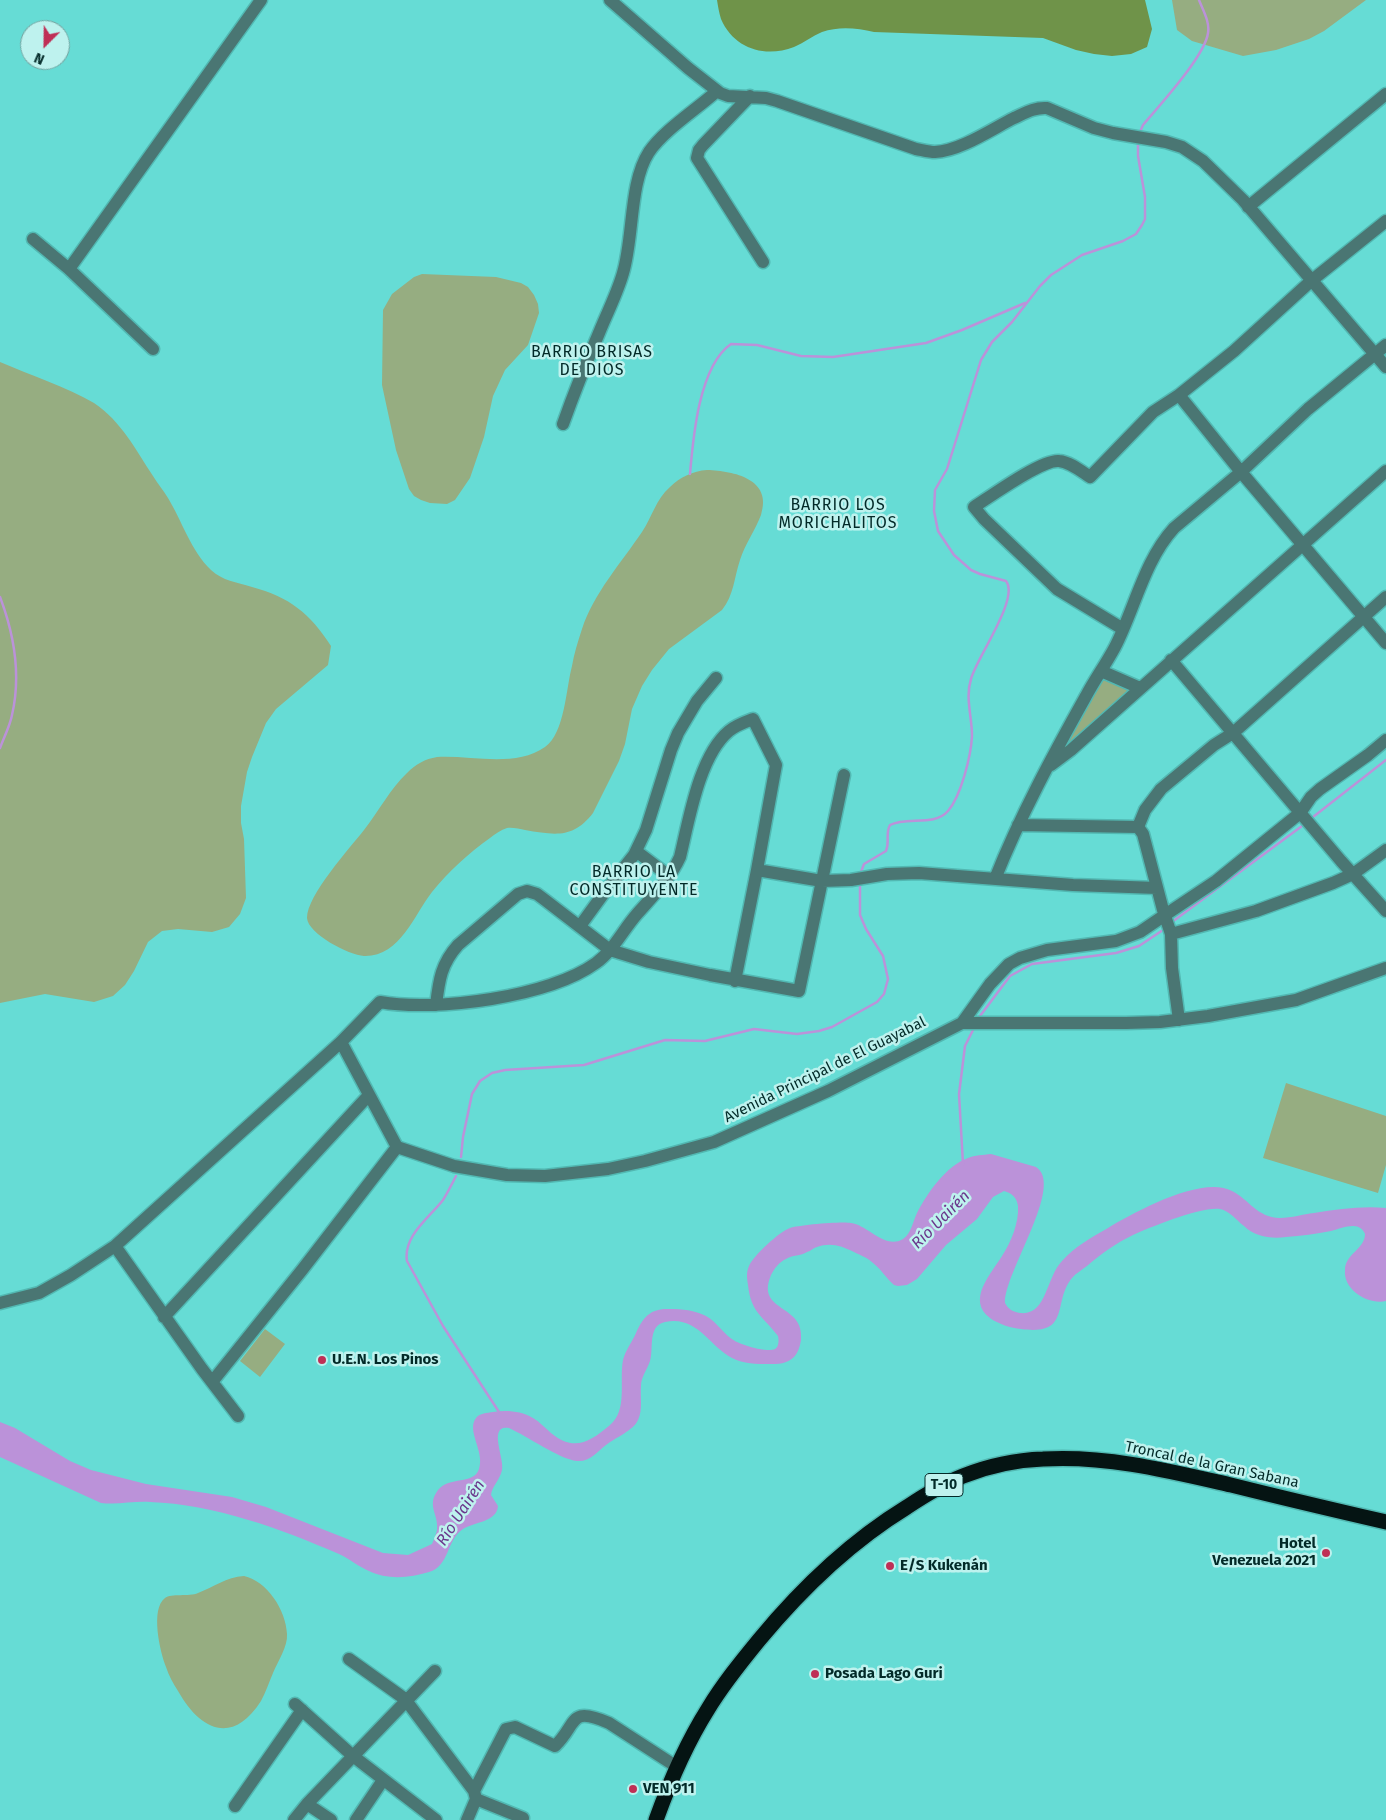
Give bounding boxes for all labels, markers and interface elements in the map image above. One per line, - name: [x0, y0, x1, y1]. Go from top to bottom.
- north arrow: [20, 20, 70, 70]
- text: N: [32, 49, 47, 68]
- district label: BARRIO BRISAS DE DIOS: [529, 343, 655, 381]
- district label: BARRIO LOS MORICHALITOS: [777, 496, 899, 534]
- district label: BARRIO LA CONSTITUYENTE: [568, 863, 700, 901]
- street label: Avenida Principal de El Guayabal: [721, 1013, 929, 1127]
- water label: Río Uairén: [908, 1187, 974, 1253]
- place label: U.E.N. Los Pinos: [332, 1351, 439, 1369]
- marker: U.E.N. Los Pinos: [316, 1354, 328, 1366]
- street label: Troncal de la Gran Sabana: [1124, 1438, 1300, 1492]
- road number: T-10: [925, 1474, 963, 1496]
- water label: Río Uairén: [433, 1476, 489, 1550]
- place label: Hotel Venezuela 2021: [1212, 1535, 1316, 1570]
- marker: Hotel Venezuela 2021: [1320, 1547, 1332, 1559]
- place label: E/S Kukenán: [900, 1557, 988, 1575]
- marker: E/S Kukenán: [884, 1560, 896, 1572]
- place label: Posada Lago Guri: [825, 1665, 943, 1683]
- marker: Posada Lago Guri: [809, 1668, 821, 1680]
- place label: VEN 911: [643, 1780, 695, 1798]
- marker: VEN 911: [627, 1783, 639, 1795]

